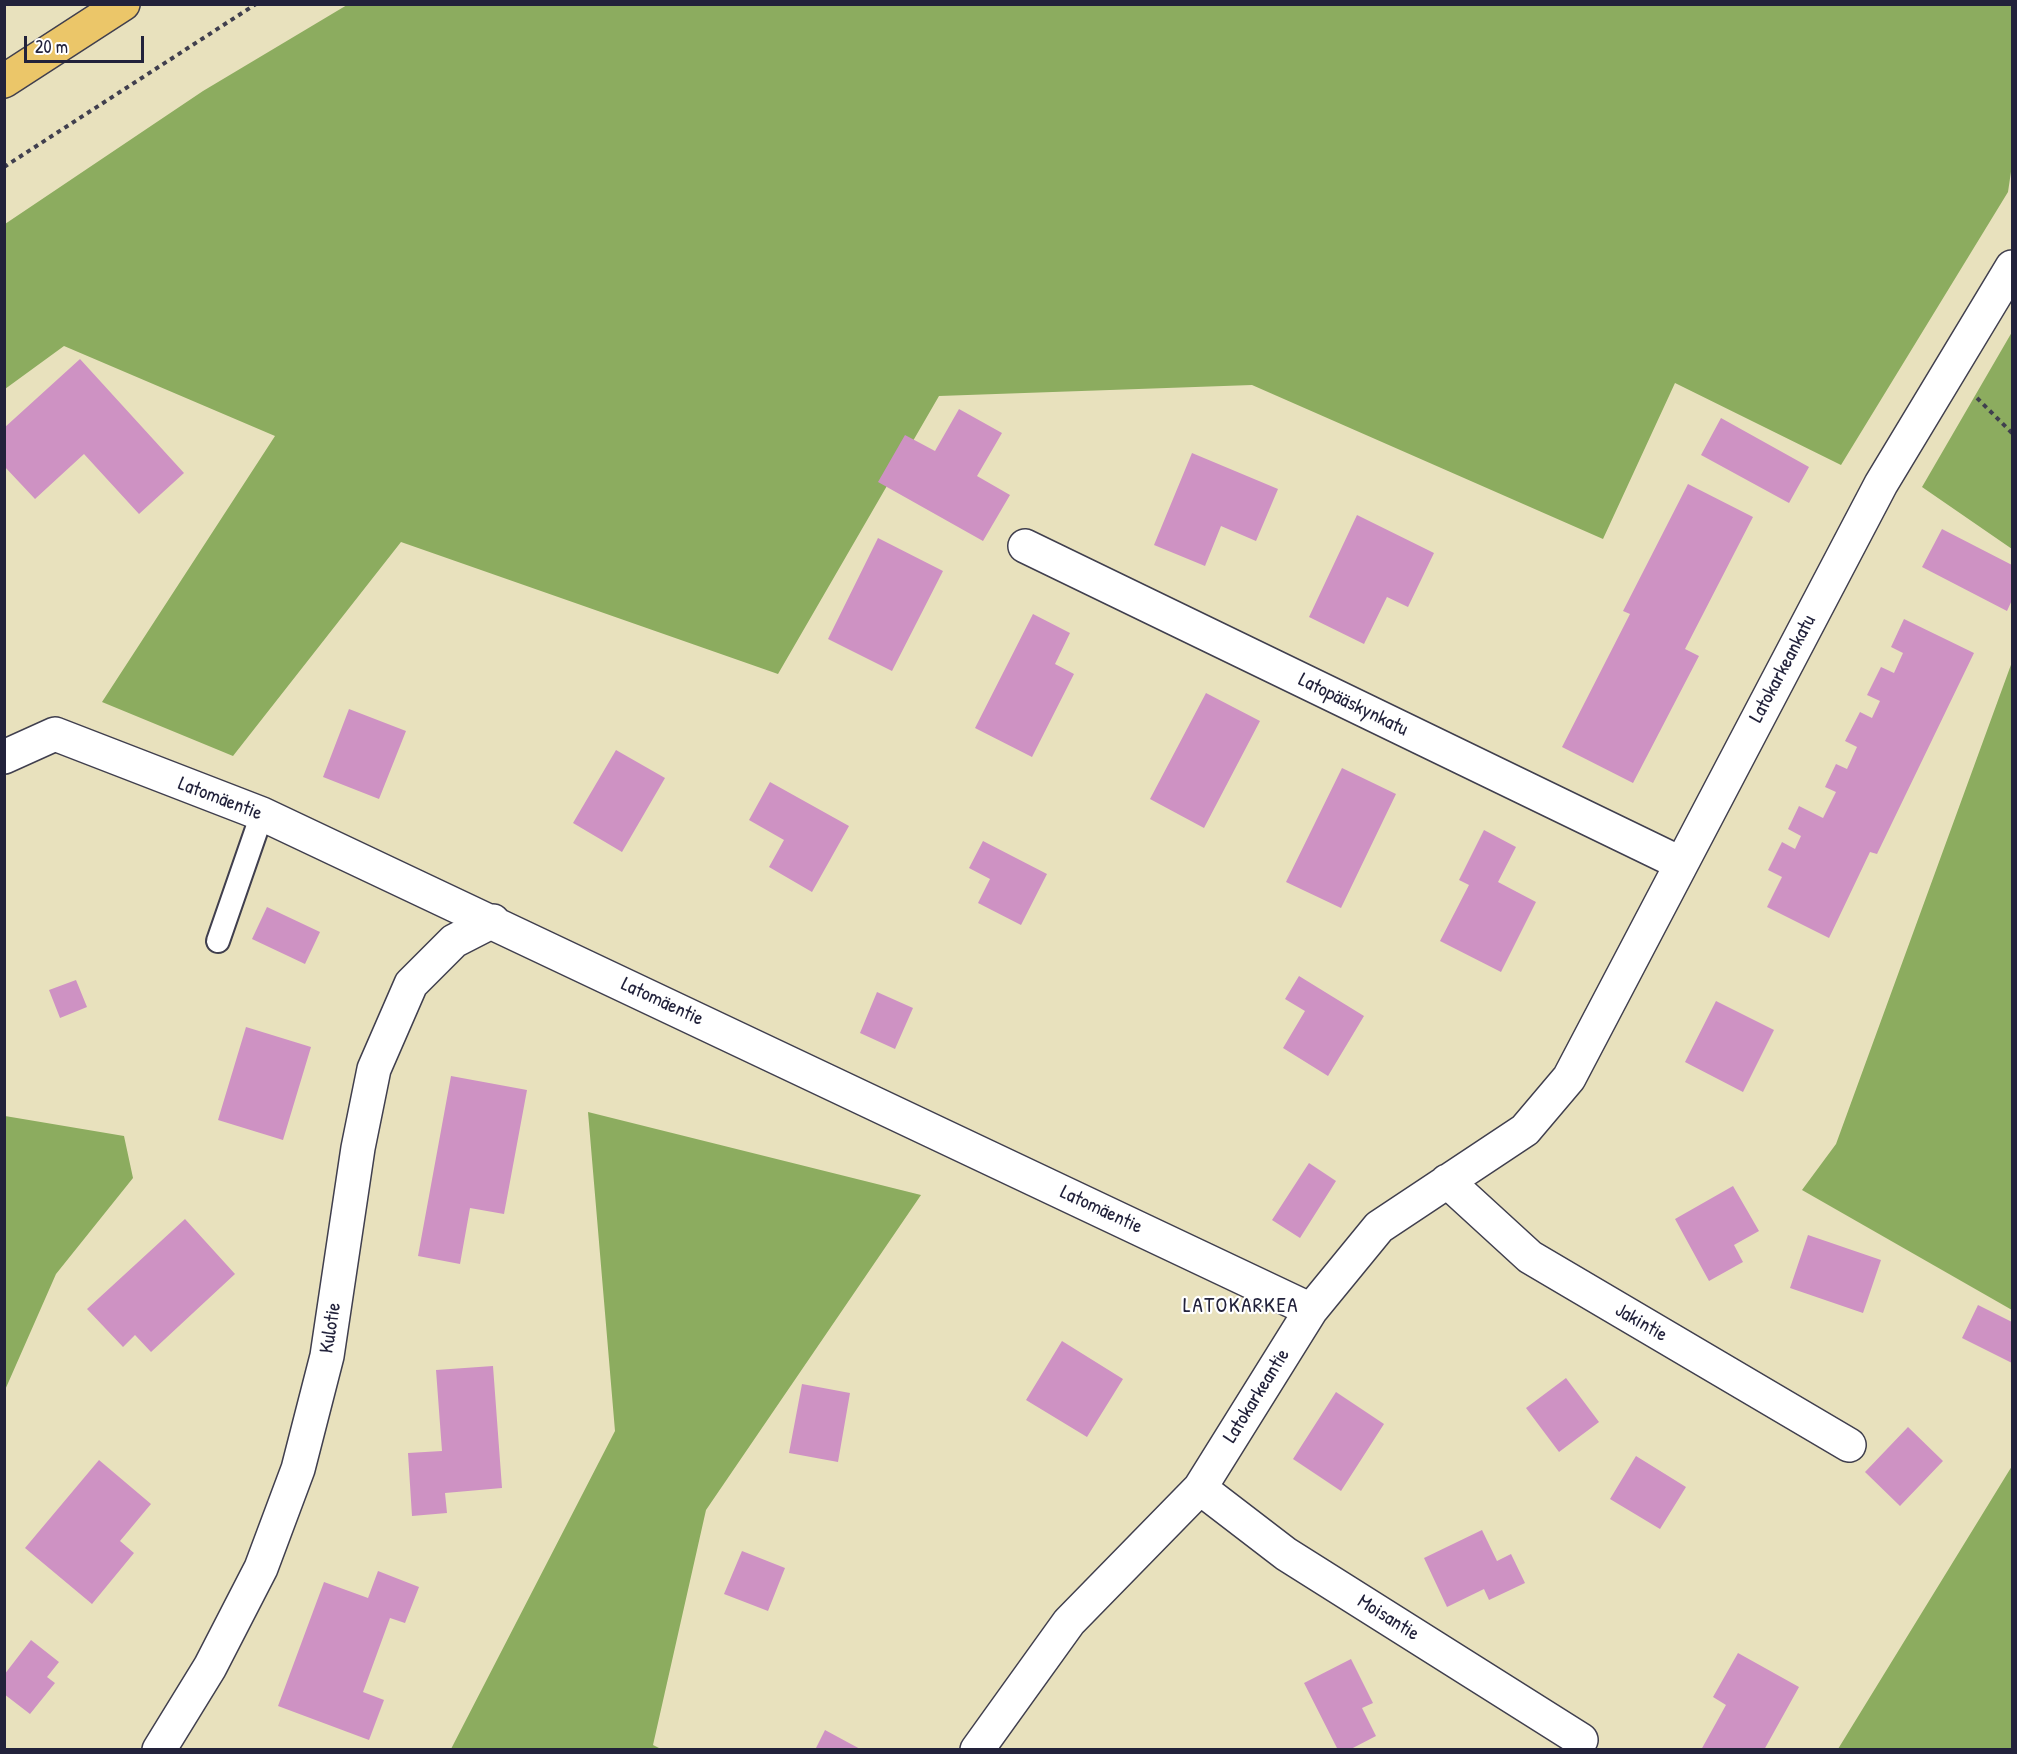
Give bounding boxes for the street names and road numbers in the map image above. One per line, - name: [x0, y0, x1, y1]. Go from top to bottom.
- street label: Latokarkeankatu: [1745, 611, 1821, 727]
- street label: Latopääskynkatu: [1294, 668, 1412, 742]
- street label: Latomäentie: [175, 772, 265, 826]
- street label: Latomäentie: [617, 973, 707, 1031]
- street label: Latomäentie: [1056, 1181, 1146, 1239]
- street label: Jakintie: [1611, 1299, 1671, 1347]
- street label: Kulotie: [315, 1301, 347, 1355]
- street label: Latokarkeantie: [1219, 1344, 1295, 1448]
- street label: Moisantie: [1353, 1590, 1423, 1646]

